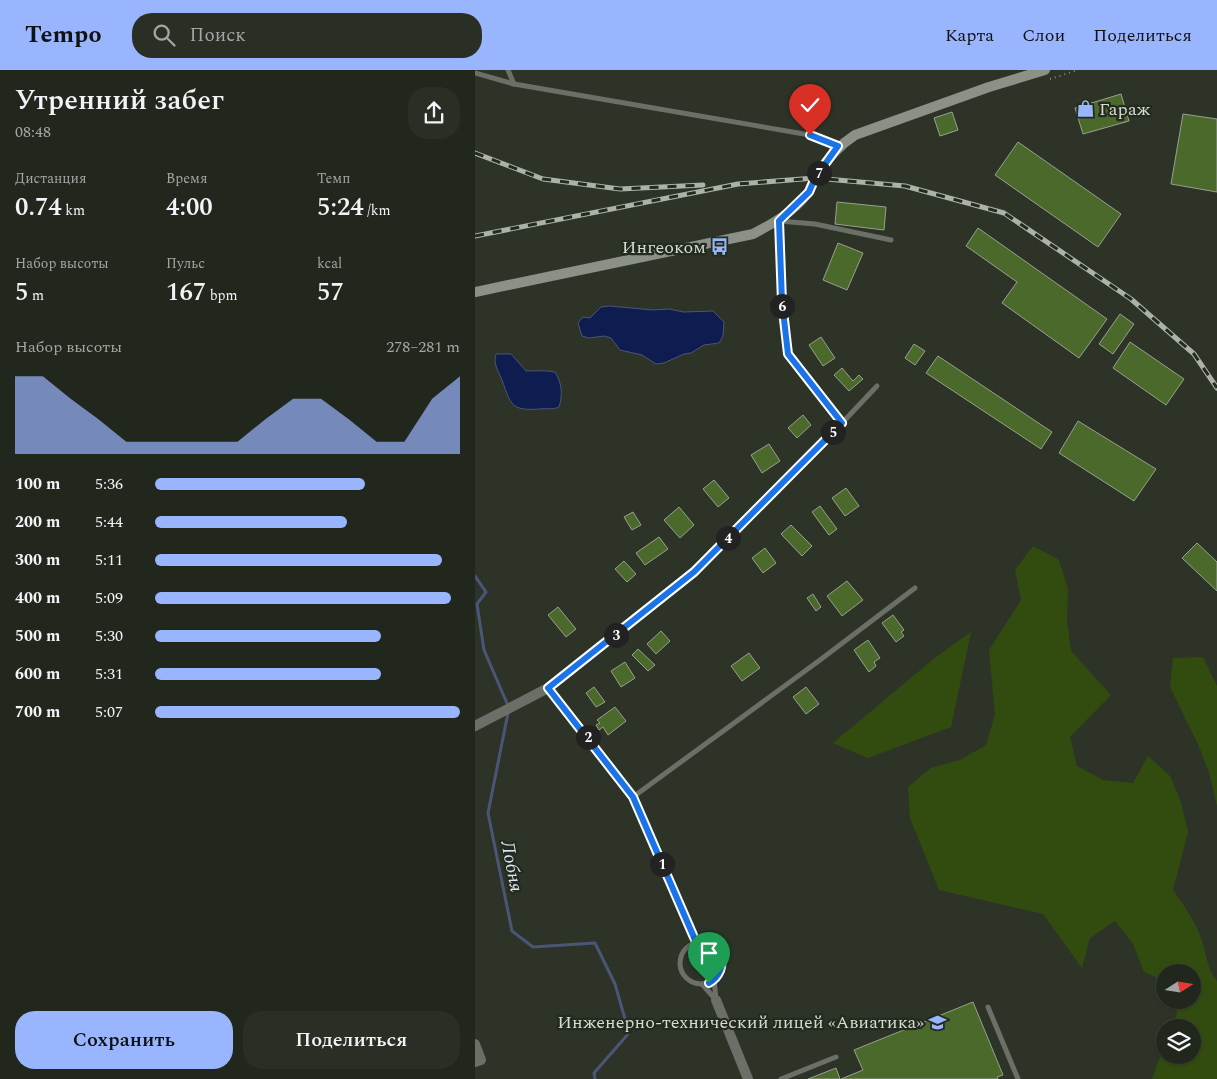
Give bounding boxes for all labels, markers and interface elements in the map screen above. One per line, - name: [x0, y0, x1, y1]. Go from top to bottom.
- search box: [132, 13, 482, 58]
- text: Tempo: [25, 17, 102, 53]
- icon: search: [150, 21, 178, 49]
- text: Поиск: [190, 21, 246, 50]
- text: Карта: [945, 22, 994, 49]
- text: Слои: [1022, 22, 1065, 49]
- text: Поделиться: [1093, 22, 1192, 49]
- text: Утренний забег: [15, 79, 224, 122]
- pin: [789, 84, 831, 135]
- button: share: [408, 87, 460, 139]
- icon: check: [796, 91, 824, 119]
- place label: Гараж: [1099, 96, 1151, 123]
- shop icon: Гараж: [1075, 99, 1095, 119]
- text: 08:48: [15, 120, 51, 144]
- pin: 7: [807, 160, 831, 186]
- text: 7: [816, 163, 823, 184]
- text: Дистанция: [15, 168, 86, 189]
- text: Время: [166, 168, 207, 189]
- text: Темп: [317, 168, 350, 189]
- text: 0.74: [15, 189, 62, 227]
- text: 4:00: [166, 189, 213, 227]
- text: 5:24: [317, 189, 364, 227]
- text: km: [62, 200, 85, 221]
- text: /km: [364, 200, 391, 221]
- place label: Ингеоком: [622, 234, 706, 261]
- bus stop icon: Ингеоком: [710, 237, 730, 257]
- text: Набор высоты: [15, 253, 109, 274]
- text: Пульс: [166, 253, 205, 274]
- text: kcal: [317, 253, 342, 274]
- text: 5: [15, 274, 28, 312]
- text: 167: [166, 274, 206, 312]
- text: 57: [317, 274, 344, 312]
- text: m: [28, 285, 44, 306]
- text: bpm: [206, 285, 238, 306]
- pin: 6: [769, 294, 795, 318]
- text: 6: [779, 296, 786, 317]
- text: Набор высоты: [15, 335, 122, 359]
- text: 278–281 m: [386, 335, 460, 359]
- pin: 5: [821, 420, 845, 444]
- text: 5: [830, 422, 837, 443]
- text: 100 m: [15, 472, 60, 496]
- text: 5:36: [95, 472, 123, 496]
- text: 200 m: [15, 510, 60, 534]
- text: 5:44: [95, 510, 123, 534]
- pin: 4: [715, 526, 741, 550]
- text: 4: [725, 528, 732, 549]
- text: 300 m: [15, 548, 60, 572]
- text: 5:11: [95, 548, 123, 572]
- text: 400 m: [15, 586, 60, 610]
- text: 5:09: [95, 586, 123, 610]
- pin: 3: [603, 622, 629, 648]
- text: 500 m: [15, 624, 60, 648]
- text: 5:30: [95, 624, 123, 648]
- text: 3: [613, 625, 620, 646]
- text: 600 m: [15, 662, 60, 686]
- text: 5:31: [95, 662, 123, 686]
- text: 700 m: [15, 700, 60, 724]
- text: 5:07: [95, 700, 123, 724]
- pin: 2: [575, 724, 601, 750]
- text: 2: [585, 727, 592, 748]
- water label: Лобня: [492, 837, 531, 894]
- pin: 1: [649, 852, 675, 876]
- text: 1: [659, 854, 666, 875]
- pin: [688, 932, 730, 983]
- icon: arrive: [695, 939, 723, 967]
- north arrow: [1156, 964, 1201, 1009]
- map controls: [1156, 964, 1201, 1064]
- place label: Инженерно-технический лицей «Авиатика»: [557, 1009, 924, 1036]
- button: Сохранить: [15, 1011, 233, 1069]
- button: Поделиться: [243, 1011, 460, 1069]
- school or university icon: Инженерно-технический лицей «Авиатика»: [928, 1012, 948, 1032]
- button: layers: [1156, 1019, 1201, 1064]

